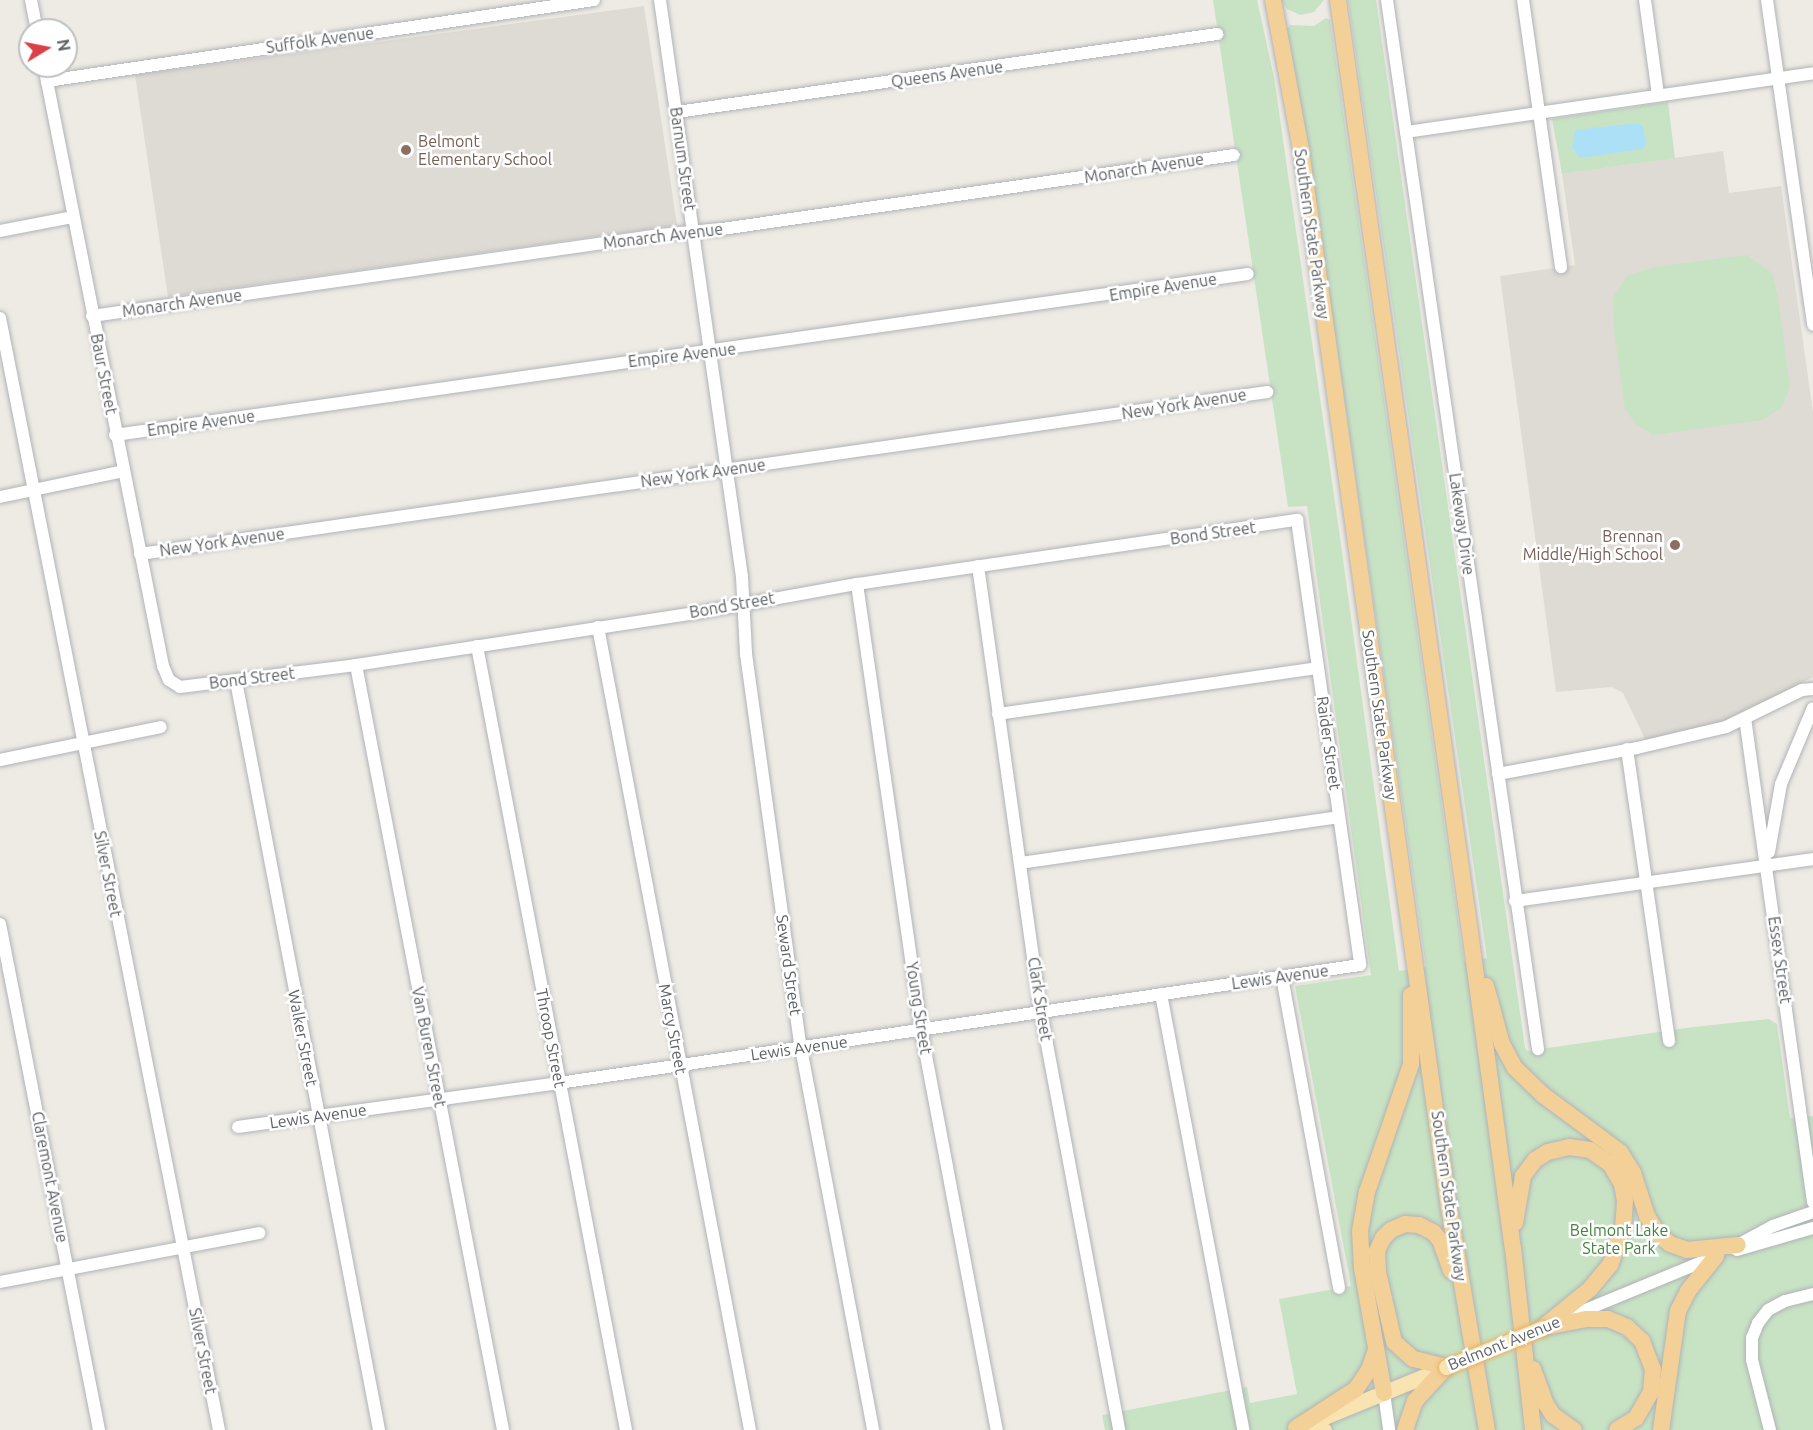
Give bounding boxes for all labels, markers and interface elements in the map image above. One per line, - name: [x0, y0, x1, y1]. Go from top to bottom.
- north arrow: [18, 18, 78, 78]
- street label: Suffolk Avenue: [265, 23, 375, 57]
- text: N: [54, 38, 74, 53]
- street label: Queens Avenue: [890, 57, 1004, 91]
- street label: Barnum Street: [666, 106, 700, 212]
- place label: Belmont Elementary School: [418, 131, 552, 169]
- marker: Belmont Elementary School: [399, 143, 413, 157]
- street label: Southern State Parkway: [1291, 148, 1333, 320]
- street label: Monarch Avenue: [1083, 149, 1205, 187]
- street label: Monarch Avenue: [602, 219, 724, 253]
- street label: Empire Avenue: [1108, 269, 1218, 305]
- street label: Monarch Avenue: [121, 285, 243, 321]
- street label: Baur Street: [87, 332, 121, 416]
- street label: Empire Avenue: [627, 339, 737, 371]
- street label: New York Avenue: [1120, 385, 1248, 423]
- street label: Empire Avenue: [146, 406, 256, 440]
- street label: New York Avenue: [639, 455, 767, 491]
- street label: Lakeway Drive: [1445, 472, 1479, 576]
- street label: Bond Street: [1169, 517, 1257, 549]
- street label: New York Avenue: [158, 524, 286, 560]
- place label: Brennan Middle/High School: [1523, 526, 1663, 564]
- marker: Brennan Middle/High School: [1668, 538, 1682, 552]
- street label: Bond Street: [688, 588, 776, 622]
- street label: Southern State Parkway: [1359, 629, 1401, 801]
- street label: Bond Street: [208, 663, 296, 693]
- street label: Raider Street: [1313, 695, 1345, 791]
- street label: Silver Street: [90, 829, 126, 919]
- street label: Seward Street: [772, 913, 806, 1017]
- street label: Essex Street: [1764, 915, 1796, 1005]
- street label: Clark Street: [1024, 956, 1056, 1042]
- street label: Young Street: [902, 960, 936, 1056]
- street label: Lewis Avenue: [1230, 961, 1330, 993]
- street label: Marcy Street: [655, 982, 691, 1076]
- street label: Van Buren Street: [408, 985, 450, 1109]
- street label: Throop Street: [532, 987, 570, 1089]
- street label: Walker Street: [284, 988, 322, 1088]
- street label: Lewis Avenue: [749, 1032, 849, 1064]
- street label: Lewis Avenue: [268, 1100, 368, 1132]
- street label: Claremont Avenue: [28, 1110, 72, 1244]
- street label: Southern State Parkway: [1428, 1110, 1470, 1282]
- park label: Belmont Lake State Park: [1570, 1220, 1668, 1258]
- street label: Silver Street: [185, 1306, 221, 1396]
- street label: Belmont Avenue: [1445, 1312, 1563, 1374]

